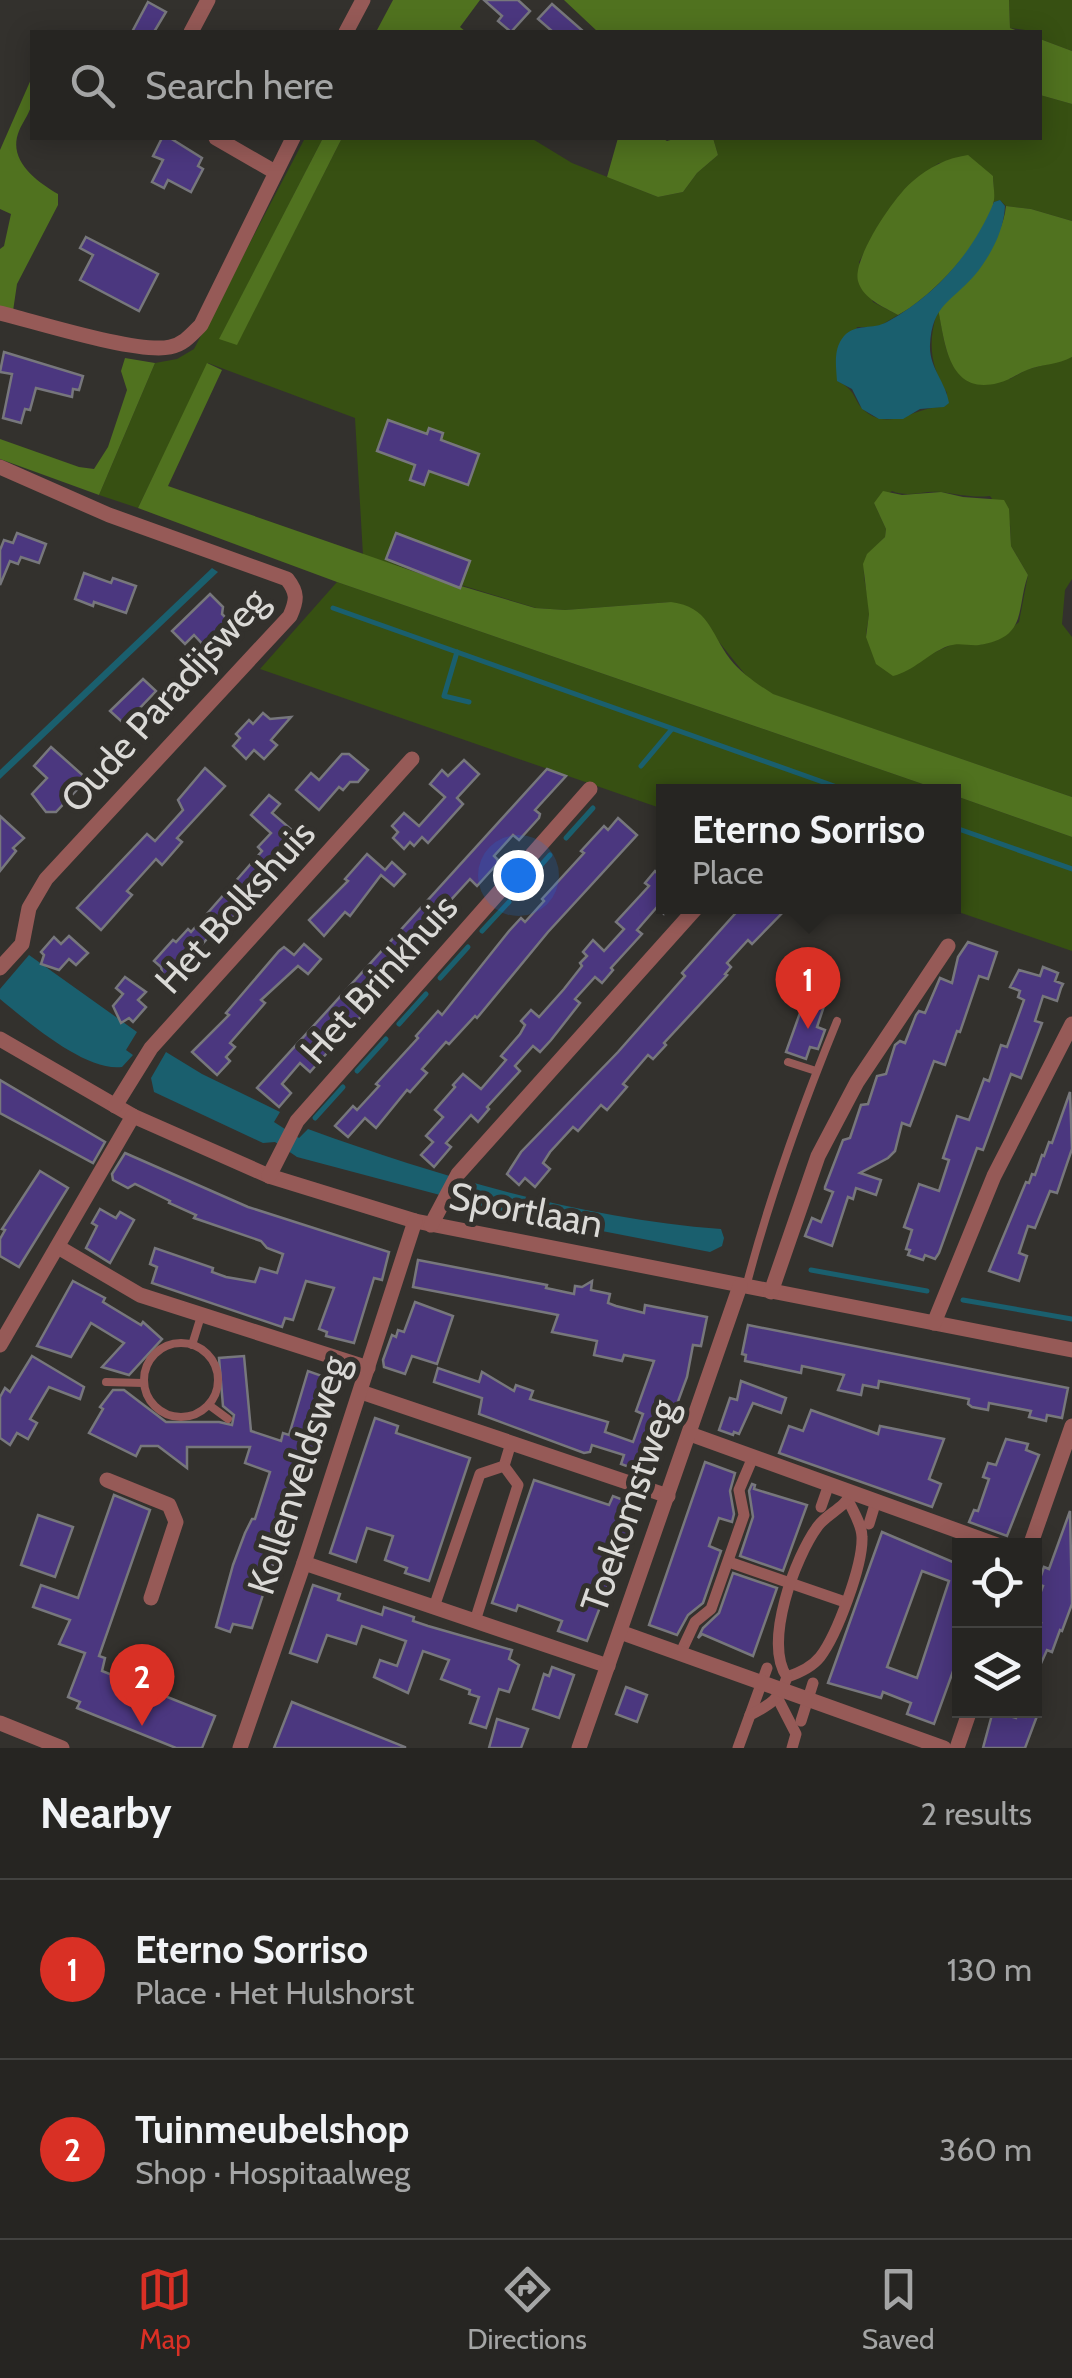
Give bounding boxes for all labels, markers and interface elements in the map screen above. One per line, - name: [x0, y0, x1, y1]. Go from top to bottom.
- search box: [30, 30, 1042, 140]
- icon: search: [65, 58, 120, 113]
- text: Search here: [145, 62, 334, 109]
- street label: Oude Paradijsweg: [50, 577, 278, 822]
- popup: [656, 784, 961, 914]
- text: Eterno Sorriso: [692, 806, 925, 853]
- street label: Het Bolkshuis: [145, 810, 325, 1003]
- your location: [493, 850, 544, 901]
- text: Place: [692, 853, 764, 892]
- street label: Het Brinkhuis: [290, 884, 467, 1073]
- pin: 1: [776, 946, 840, 1029]
- street label: Sportlaan: [445, 1172, 607, 1247]
- street label: Kollenveldsweg: [237, 1349, 359, 1600]
- street label: Toekomstweg: [570, 1392, 687, 1619]
- map controls: [952, 1538, 1042, 1718]
- button: locate: [952, 1538, 1042, 1628]
- button: layers: [952, 1628, 1042, 1718]
- pin: 2: [110, 1644, 174, 1726]
- text: Nearby: [40, 1787, 172, 1839]
- text: 2 results: [921, 1794, 1032, 1833]
- text: Eterno Sorriso: [135, 1926, 368, 1973]
- text: 1: [67, 1950, 78, 1989]
- text: 130 m: [947, 1950, 1032, 1989]
- text: Place · Het Hulshorst: [135, 1973, 414, 2012]
- text: Tuinmeubelshop: [135, 2106, 409, 2153]
- text: 2: [64, 2130, 81, 2169]
- text: 360 m: [939, 2130, 1032, 2169]
- text: Shop · Hospitaalweg: [135, 2153, 410, 2192]
- tab: Map: [137, 2262, 192, 2356]
- tab: Directions: [467, 2262, 587, 2356]
- tab: Saved: [862, 2262, 935, 2356]

